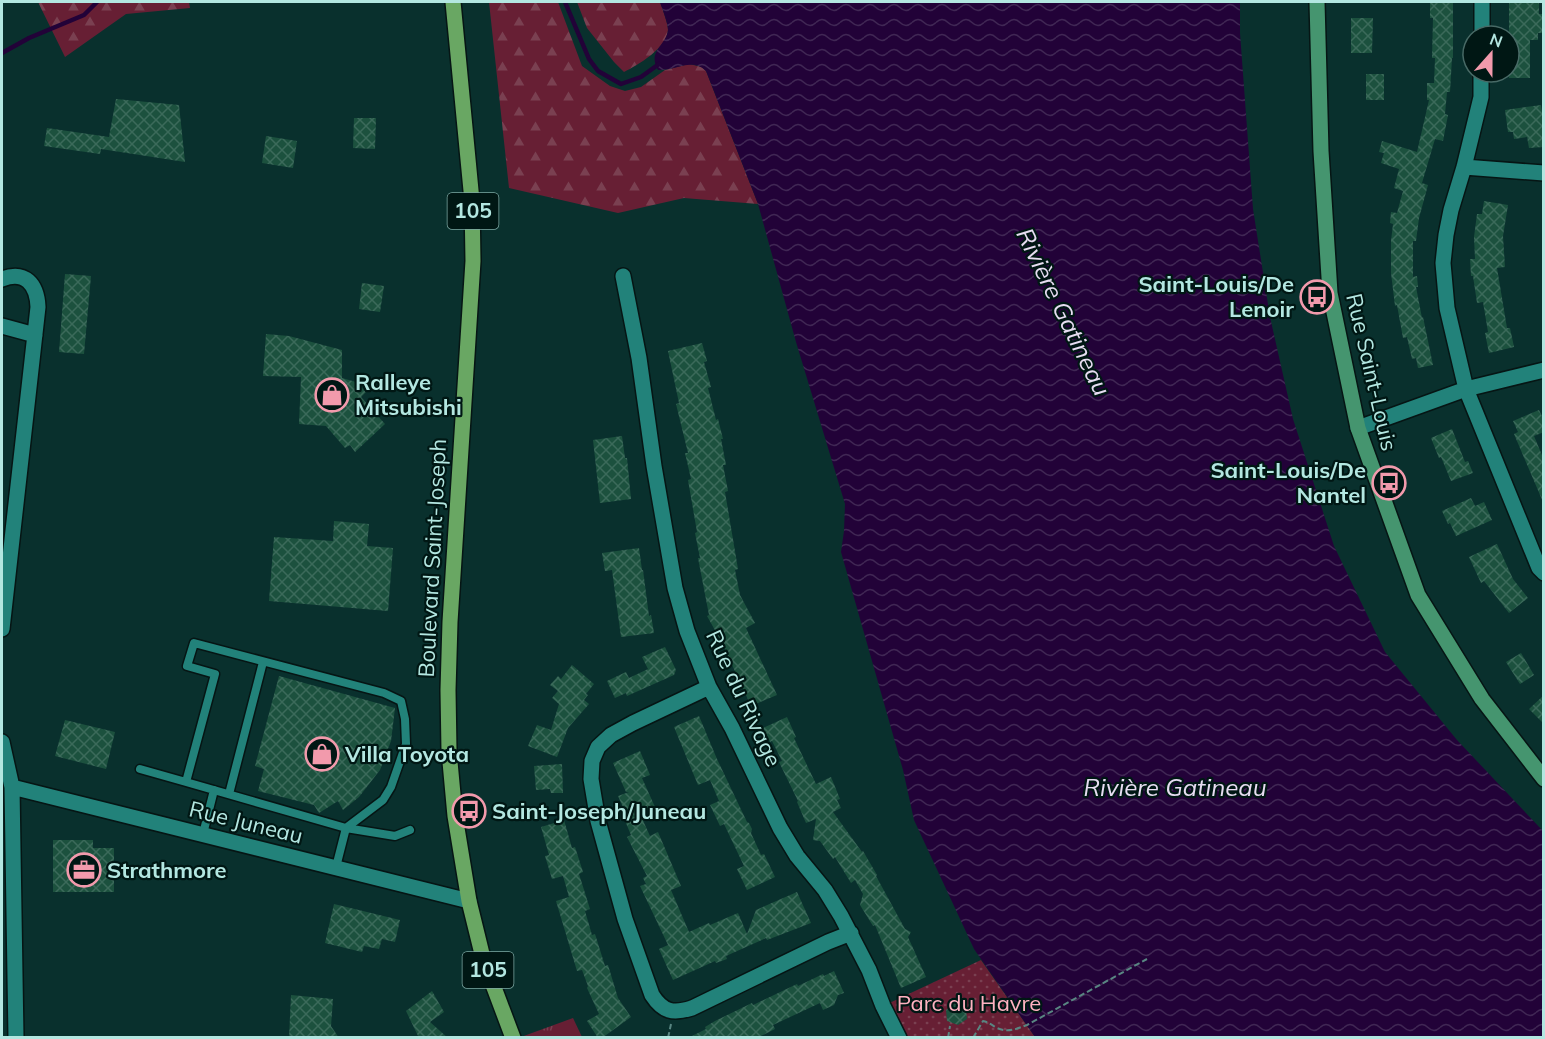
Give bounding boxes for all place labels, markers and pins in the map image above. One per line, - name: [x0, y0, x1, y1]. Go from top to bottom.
- place label: Saint-Louis/De Lenoir: [1138, 270, 1294, 323]
- bus stop icon: Saint-Louis/De Lenoir: [1299, 279, 1335, 315]
- place label: Ralleye Mitsubishi: [355, 368, 462, 421]
- shop icon: Ralleye Mitsubishi: [314, 377, 350, 413]
- place label: Saint-Louis/De Nantel: [1210, 456, 1366, 509]
- bus stop icon: Saint-Louis/De Nantel: [1371, 465, 1407, 501]
- shop icon: Villa Toyota: [304, 736, 340, 772]
- place label: Villa Toyota: [344, 740, 469, 768]
- bus stop icon: Saint-Joseph/Juneau: [451, 793, 487, 829]
- place label: Saint-Joseph/Juneau: [492, 797, 706, 825]
- office icon: Strathmore: [66, 852, 102, 888]
- place label: Strathmore: [107, 856, 227, 884]

